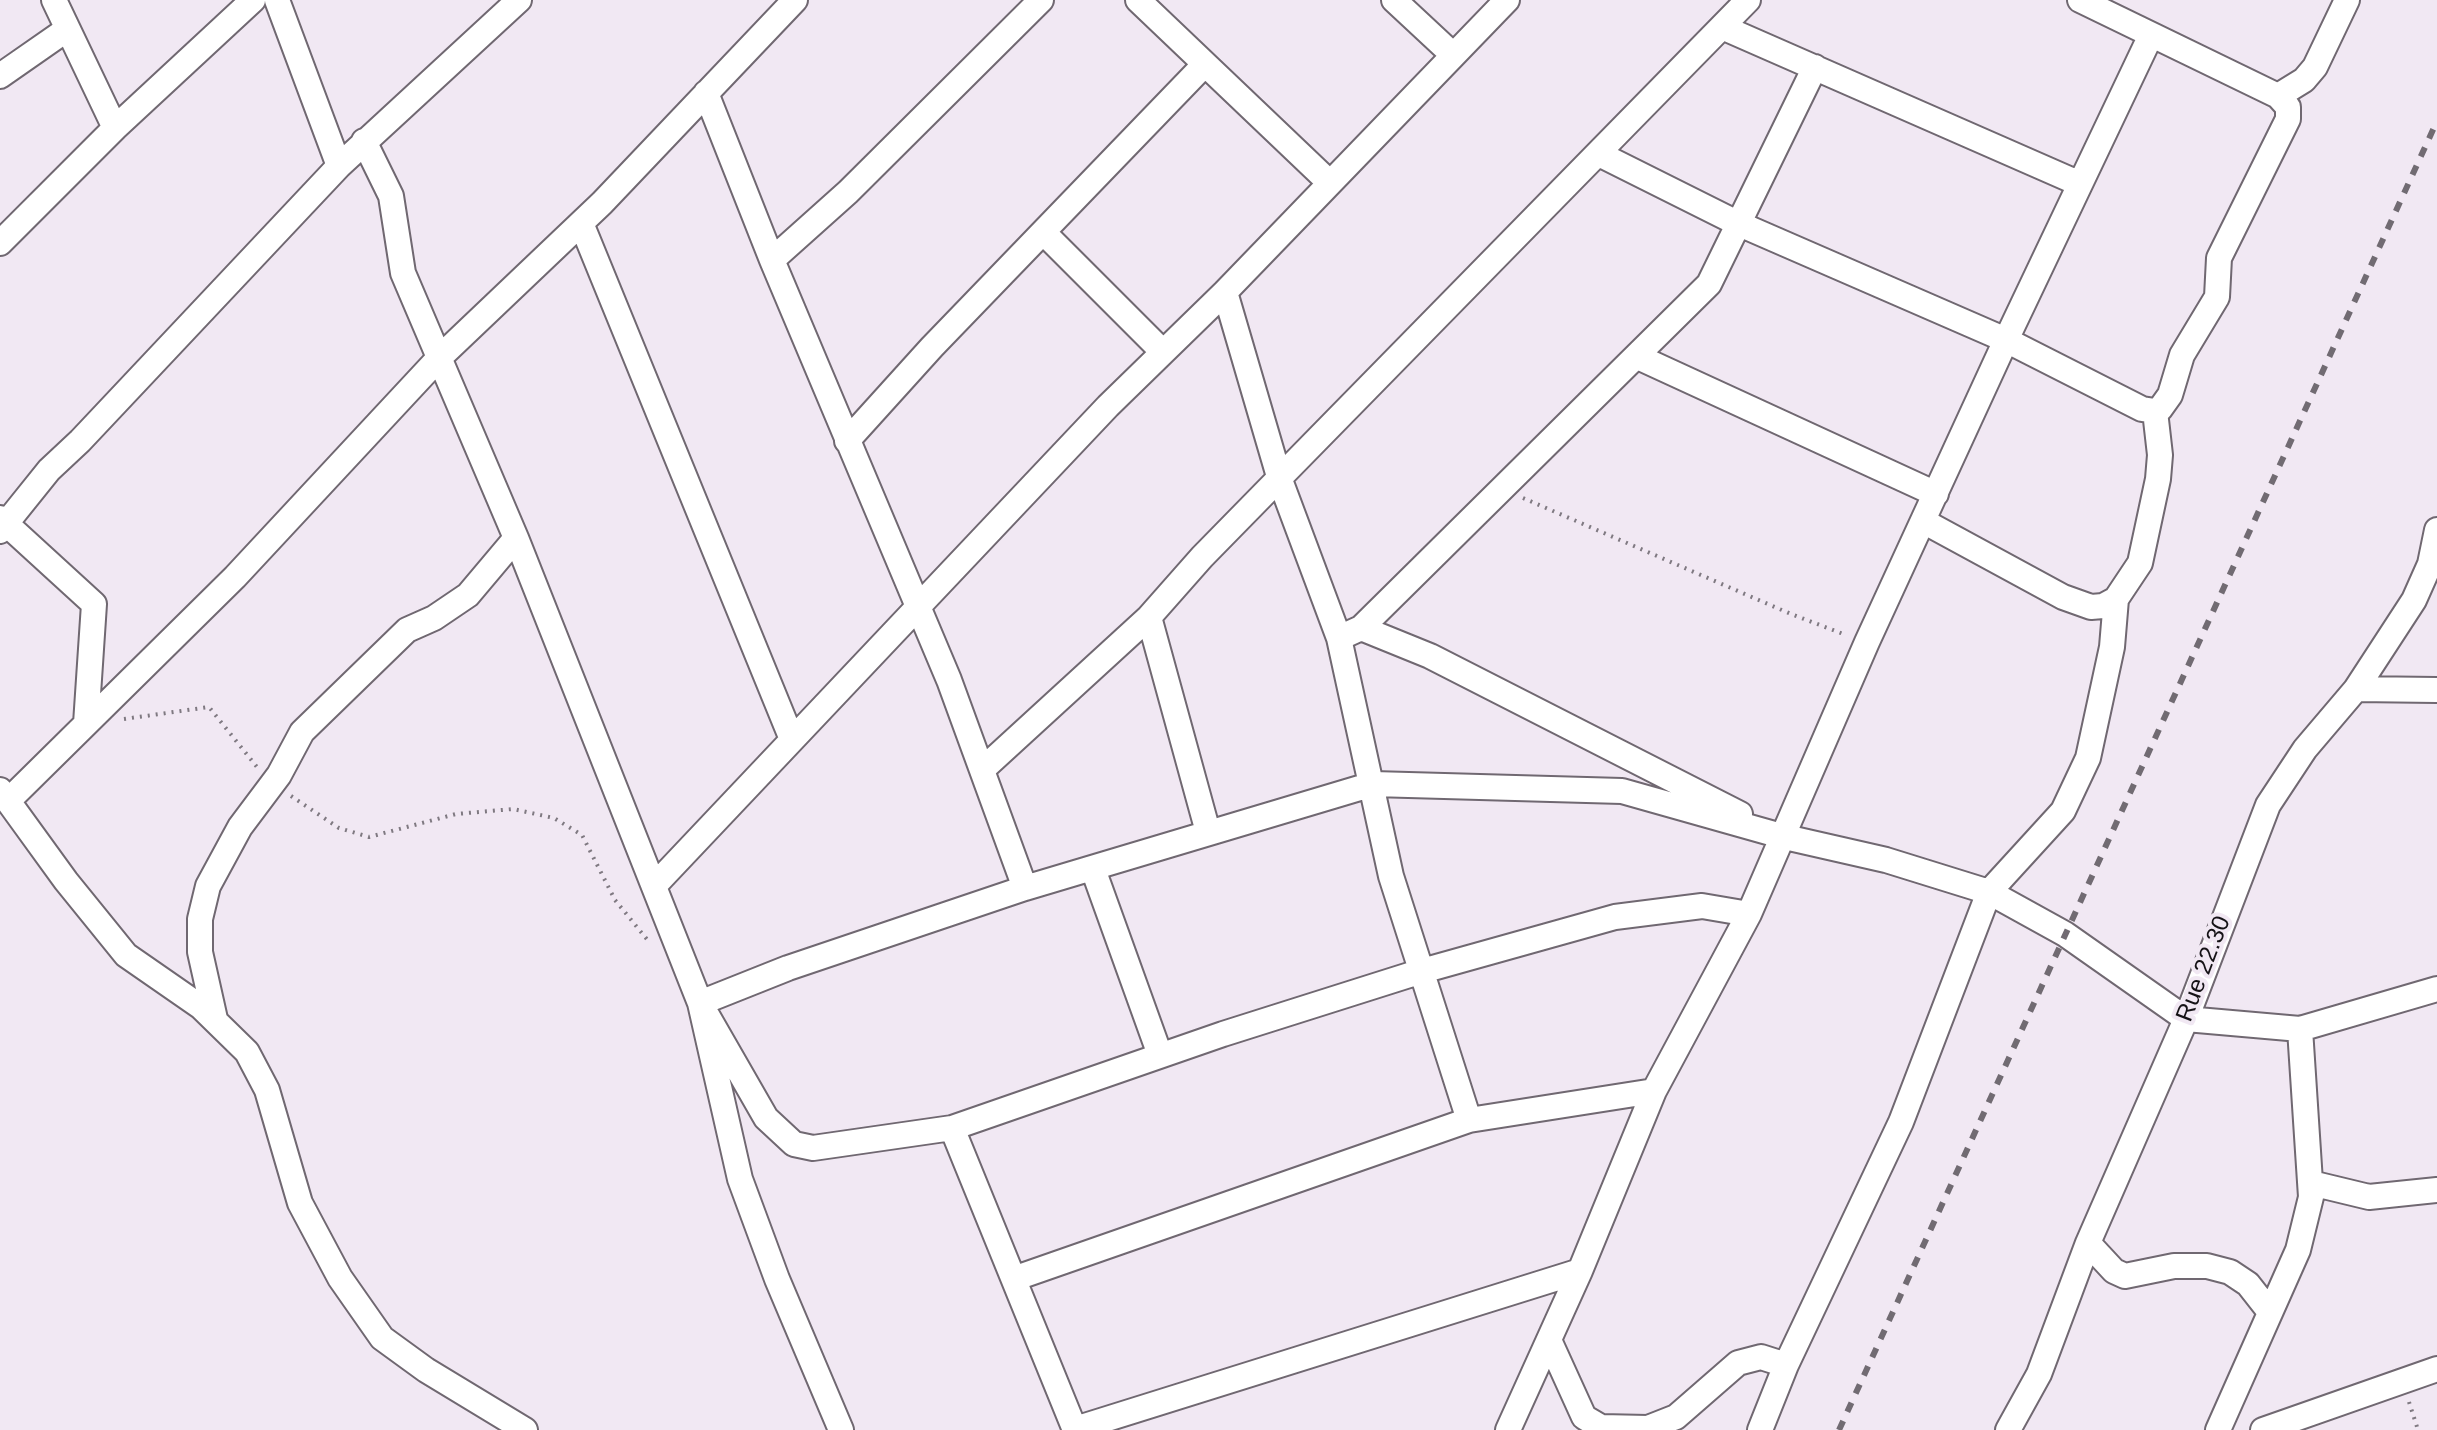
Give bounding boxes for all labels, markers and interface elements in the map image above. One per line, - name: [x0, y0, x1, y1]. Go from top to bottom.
- street label: Rue 22.30: [2171, 912, 2237, 1026]

